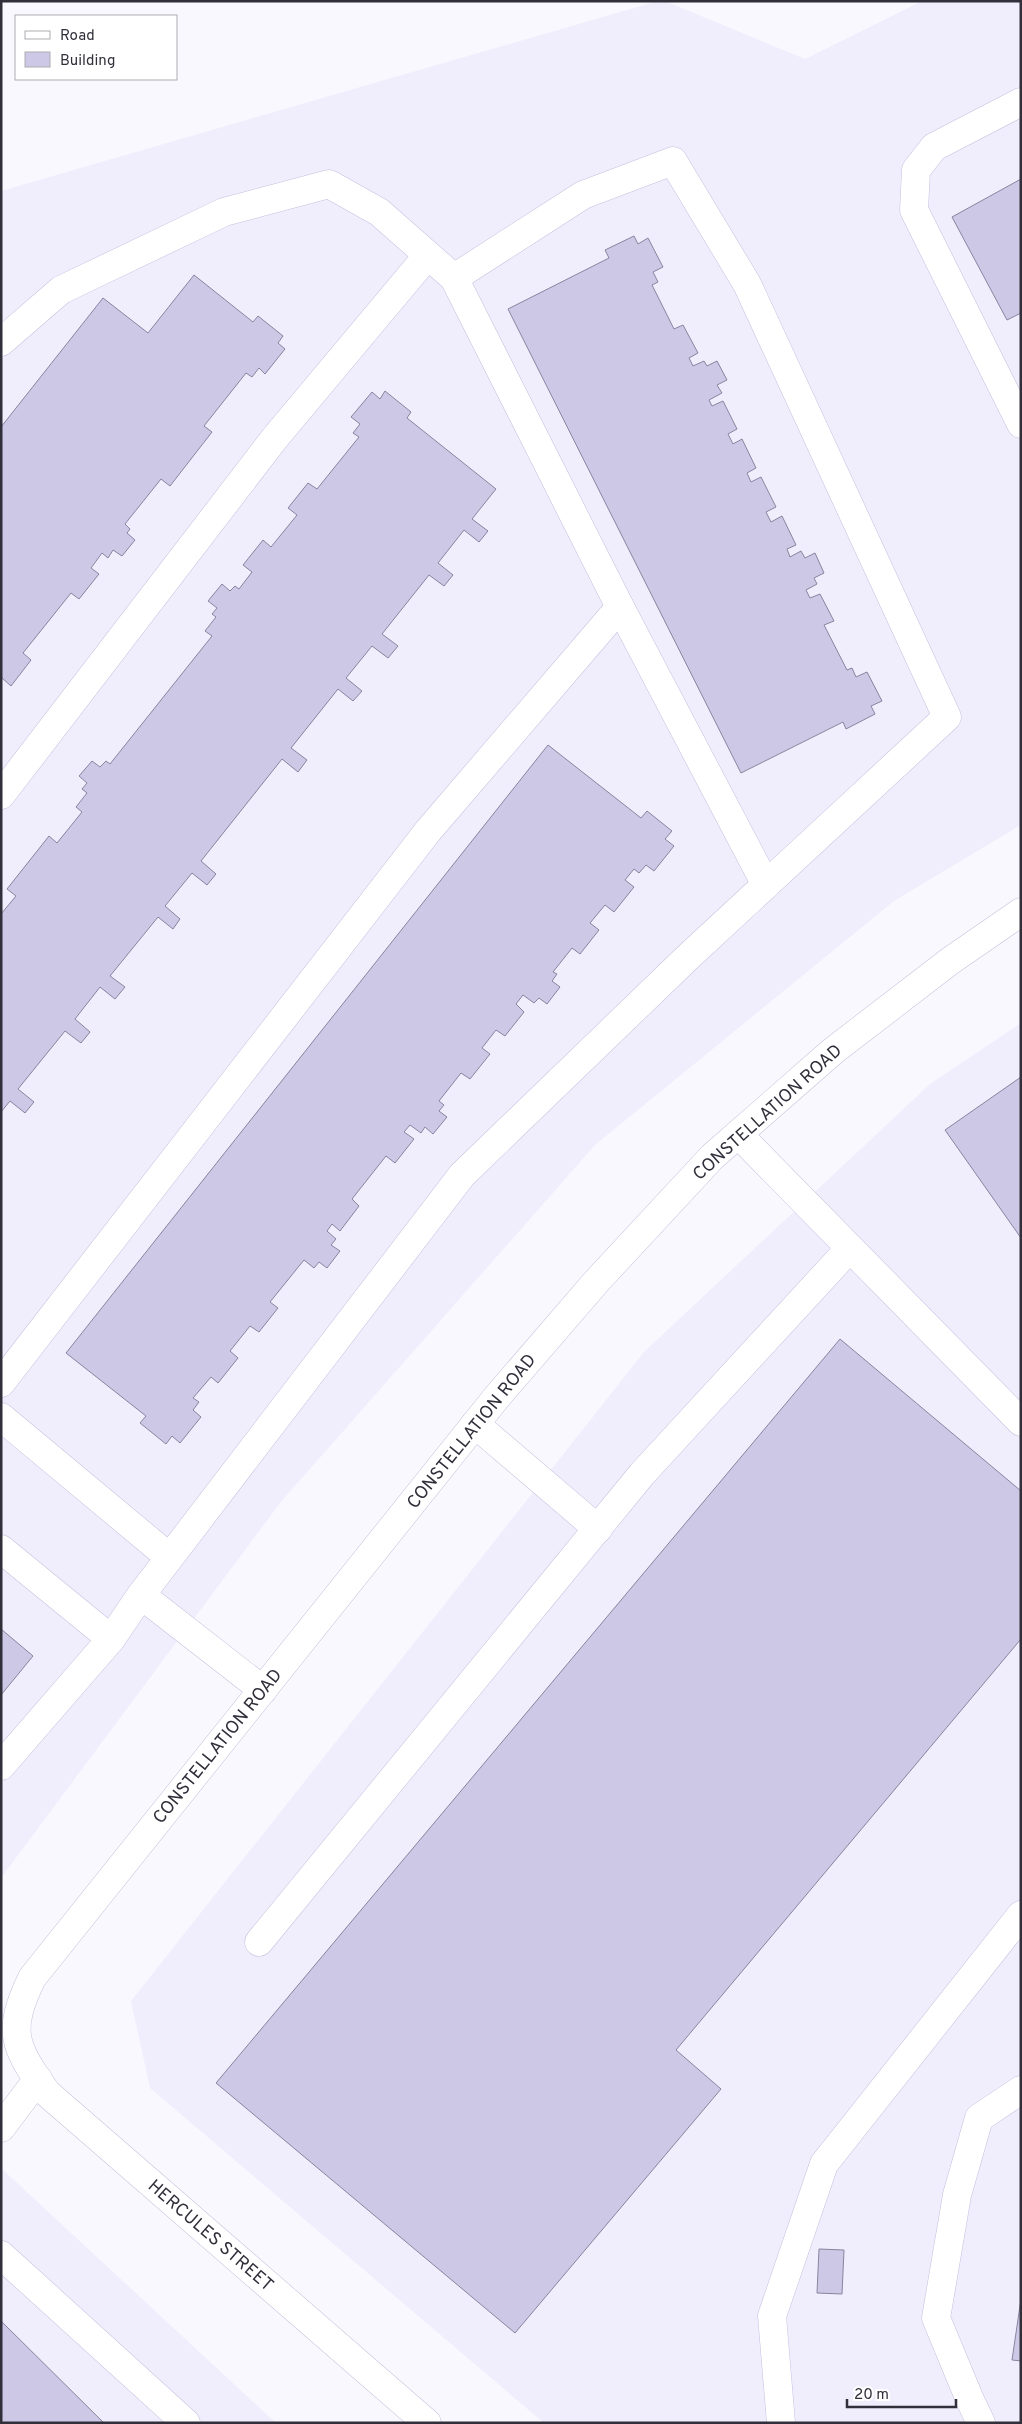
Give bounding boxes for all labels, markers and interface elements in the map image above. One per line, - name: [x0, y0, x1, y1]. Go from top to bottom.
- legend: [15, 15, 178, 80]
- text: Road: [60, 27, 95, 46]
- text: Building: [60, 52, 115, 71]
- street label: CONSTELLATION ROAD: [689, 1040, 847, 1186]
- street label: CONSTELLATION ROAD: [402, 1350, 542, 1514]
- street label: CONSTELLATION ROAD: [148, 1665, 288, 1829]
- street label: HERCULES STREET: [142, 2175, 278, 2297]
- scale bar: [847, 2376, 956, 2408]
- text: 20 m: [854, 2386, 889, 2405]

